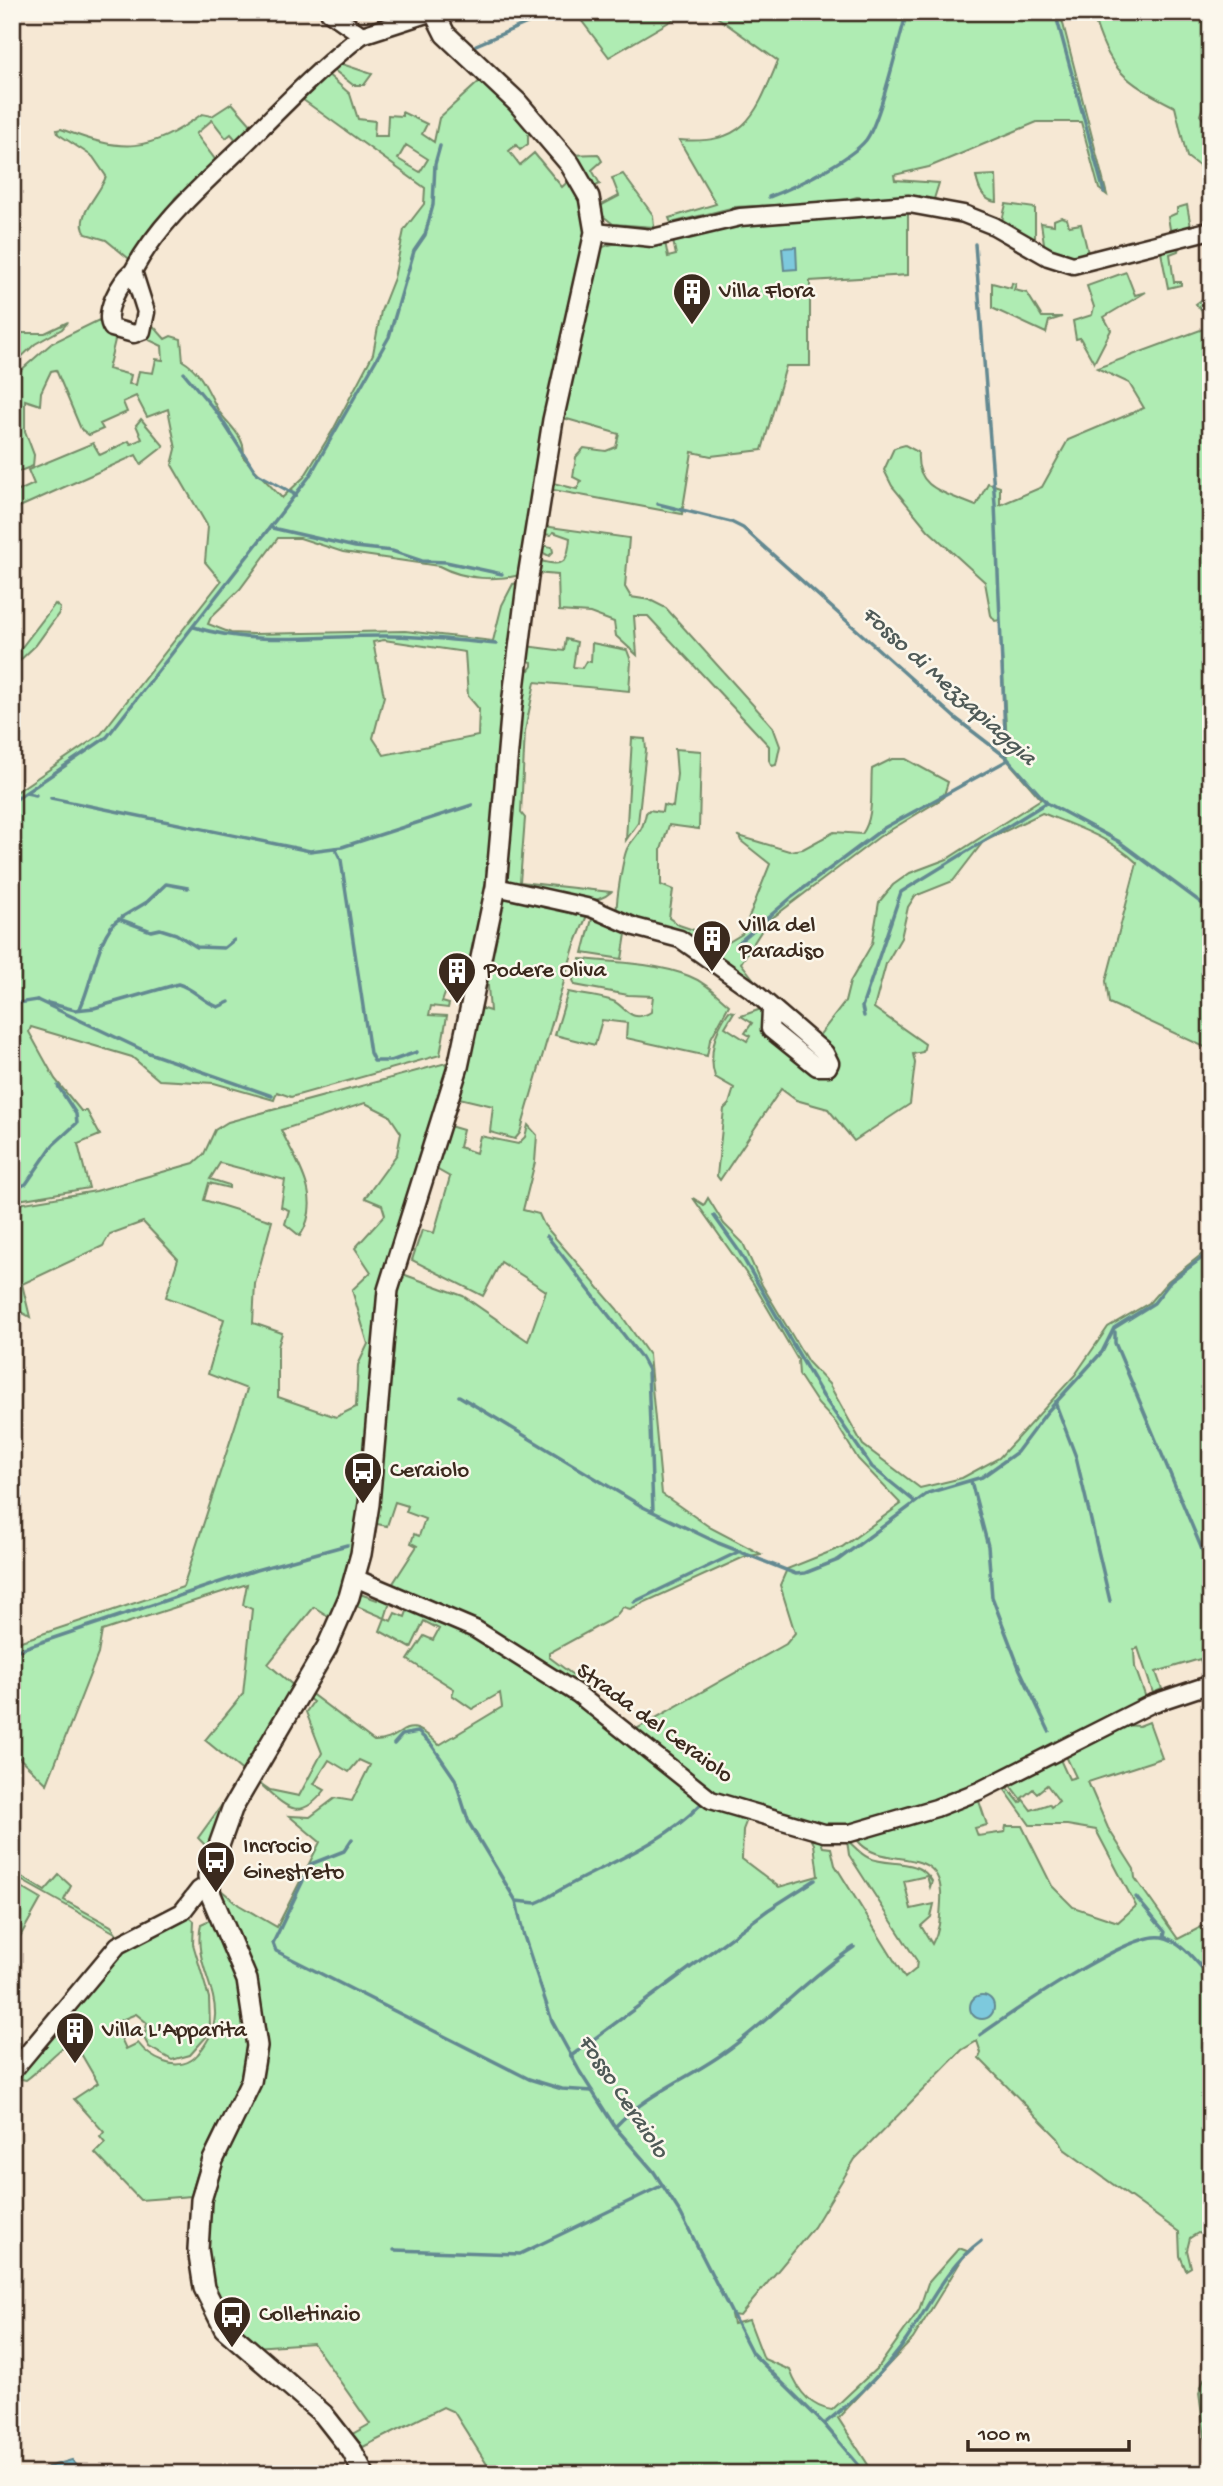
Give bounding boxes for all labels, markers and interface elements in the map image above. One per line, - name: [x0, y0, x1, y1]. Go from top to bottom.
- building icon: Villa Flora: [671, 271, 713, 326]
- place label: Villa Flora: [718, 279, 816, 306]
- water label: Fosso di Mezzapiaggia: [855, 601, 1043, 774]
- place label: Villa del Paradiso: [738, 913, 824, 966]
- building icon: Villa del Paradiso: [691, 918, 733, 973]
- building icon: Podere Oliva: [436, 950, 478, 1005]
- place label: Podere Oliva: [483, 958, 607, 985]
- bus stop icon: Ceraiolo: [342, 1450, 384, 1505]
- place label: Ceraiolo: [390, 1458, 469, 1485]
- street label: Strada del Ceraiolo: [570, 1658, 738, 1790]
- place label: Incrocio Ginestreto: [243, 1834, 345, 1887]
- bus stop icon: Incrocio Ginestreto: [195, 1839, 237, 1894]
- building icon: Villa L'Apparita: [54, 2010, 96, 2065]
- place label: Villa L'Apparita: [101, 2018, 248, 2045]
- water label: Fosso Ceraiolo: [570, 2030, 675, 2166]
- bus stop icon: Colletinaio: [211, 2294, 253, 2349]
- place label: Colletinaio: [259, 2302, 360, 2329]
- scale bar: [968, 2409, 1128, 2453]
- text: 100 m: [977, 2424, 1030, 2449]

